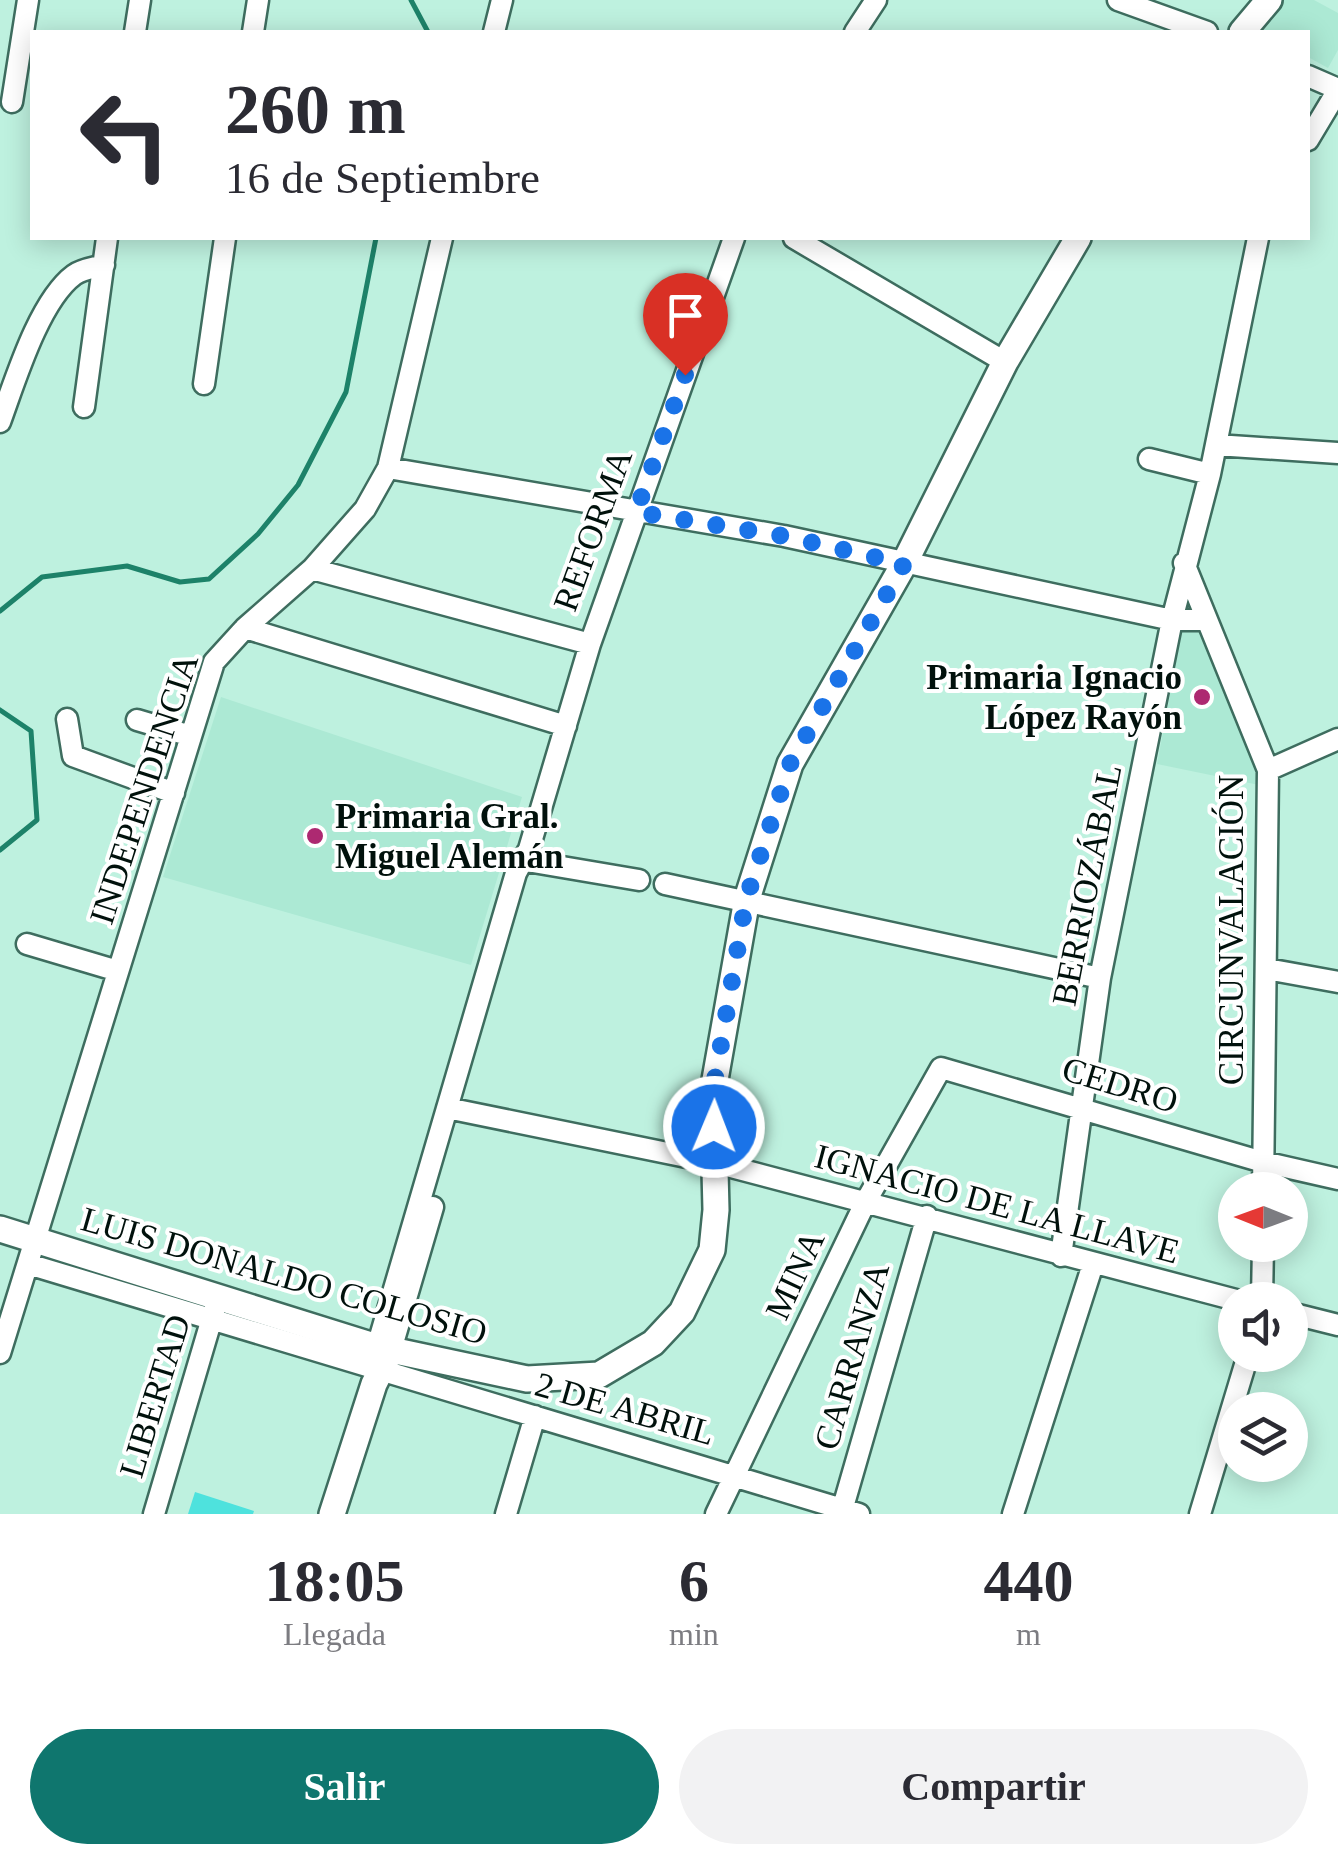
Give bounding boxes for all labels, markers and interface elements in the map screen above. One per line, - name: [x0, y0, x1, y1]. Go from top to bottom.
- icon: left: [60, 70, 190, 200]
- text: 260 m: [225, 71, 406, 148]
- text: 16 de Septiembre: [225, 153, 540, 203]
- pin: [643, 273, 728, 376]
- icon: arrive: [658, 288, 713, 343]
- street label: REFORMA: [546, 443, 641, 616]
- street label: INDEPENDENCIA: [82, 648, 206, 929]
- place label: Primaria Ignacio López Rayón: [926, 658, 1182, 737]
- marker: Primaria Ignacio López Rayón: [1191, 686, 1213, 708]
- street label: BERRIOZÁBAL: [1044, 761, 1130, 1009]
- street label: CIRCUNVALACIÓN: [1211, 775, 1251, 1085]
- place label: Primaria Gral. Miguel Alemán: [335, 797, 563, 876]
- marker: Primaria Gral. Miguel Alemán: [304, 825, 326, 847]
- street label: CEDRO: [1058, 1049, 1182, 1121]
- position arrow: [662, 1075, 766, 1179]
- street label: IGNACIO DE LA LLAVE: [811, 1137, 1183, 1271]
- north arrow: [1218, 1172, 1308, 1262]
- map controls: [1218, 1172, 1308, 1482]
- street label: LUIS DONALDO COLOSIO: [77, 1199, 491, 1353]
- street label: MINA: [758, 1224, 833, 1326]
- street label: CARRANZA: [807, 1257, 897, 1454]
- button: sound: [1218, 1282, 1308, 1372]
- street label: LIBERTAD: [112, 1310, 198, 1482]
- street label: 2 DE ABRIL: [531, 1365, 719, 1453]
- button: layers: [1218, 1392, 1308, 1482]
- text: 18:05: [265, 1548, 405, 1614]
- text: 6: [679, 1548, 709, 1614]
- text: 440: [983, 1548, 1073, 1614]
- text: Llegada: [283, 1616, 386, 1652]
- text: min: [669, 1616, 719, 1652]
- text: m: [1016, 1616, 1041, 1652]
- button: Salir: [30, 1729, 659, 1844]
- button: Compartir: [679, 1729, 1308, 1844]

